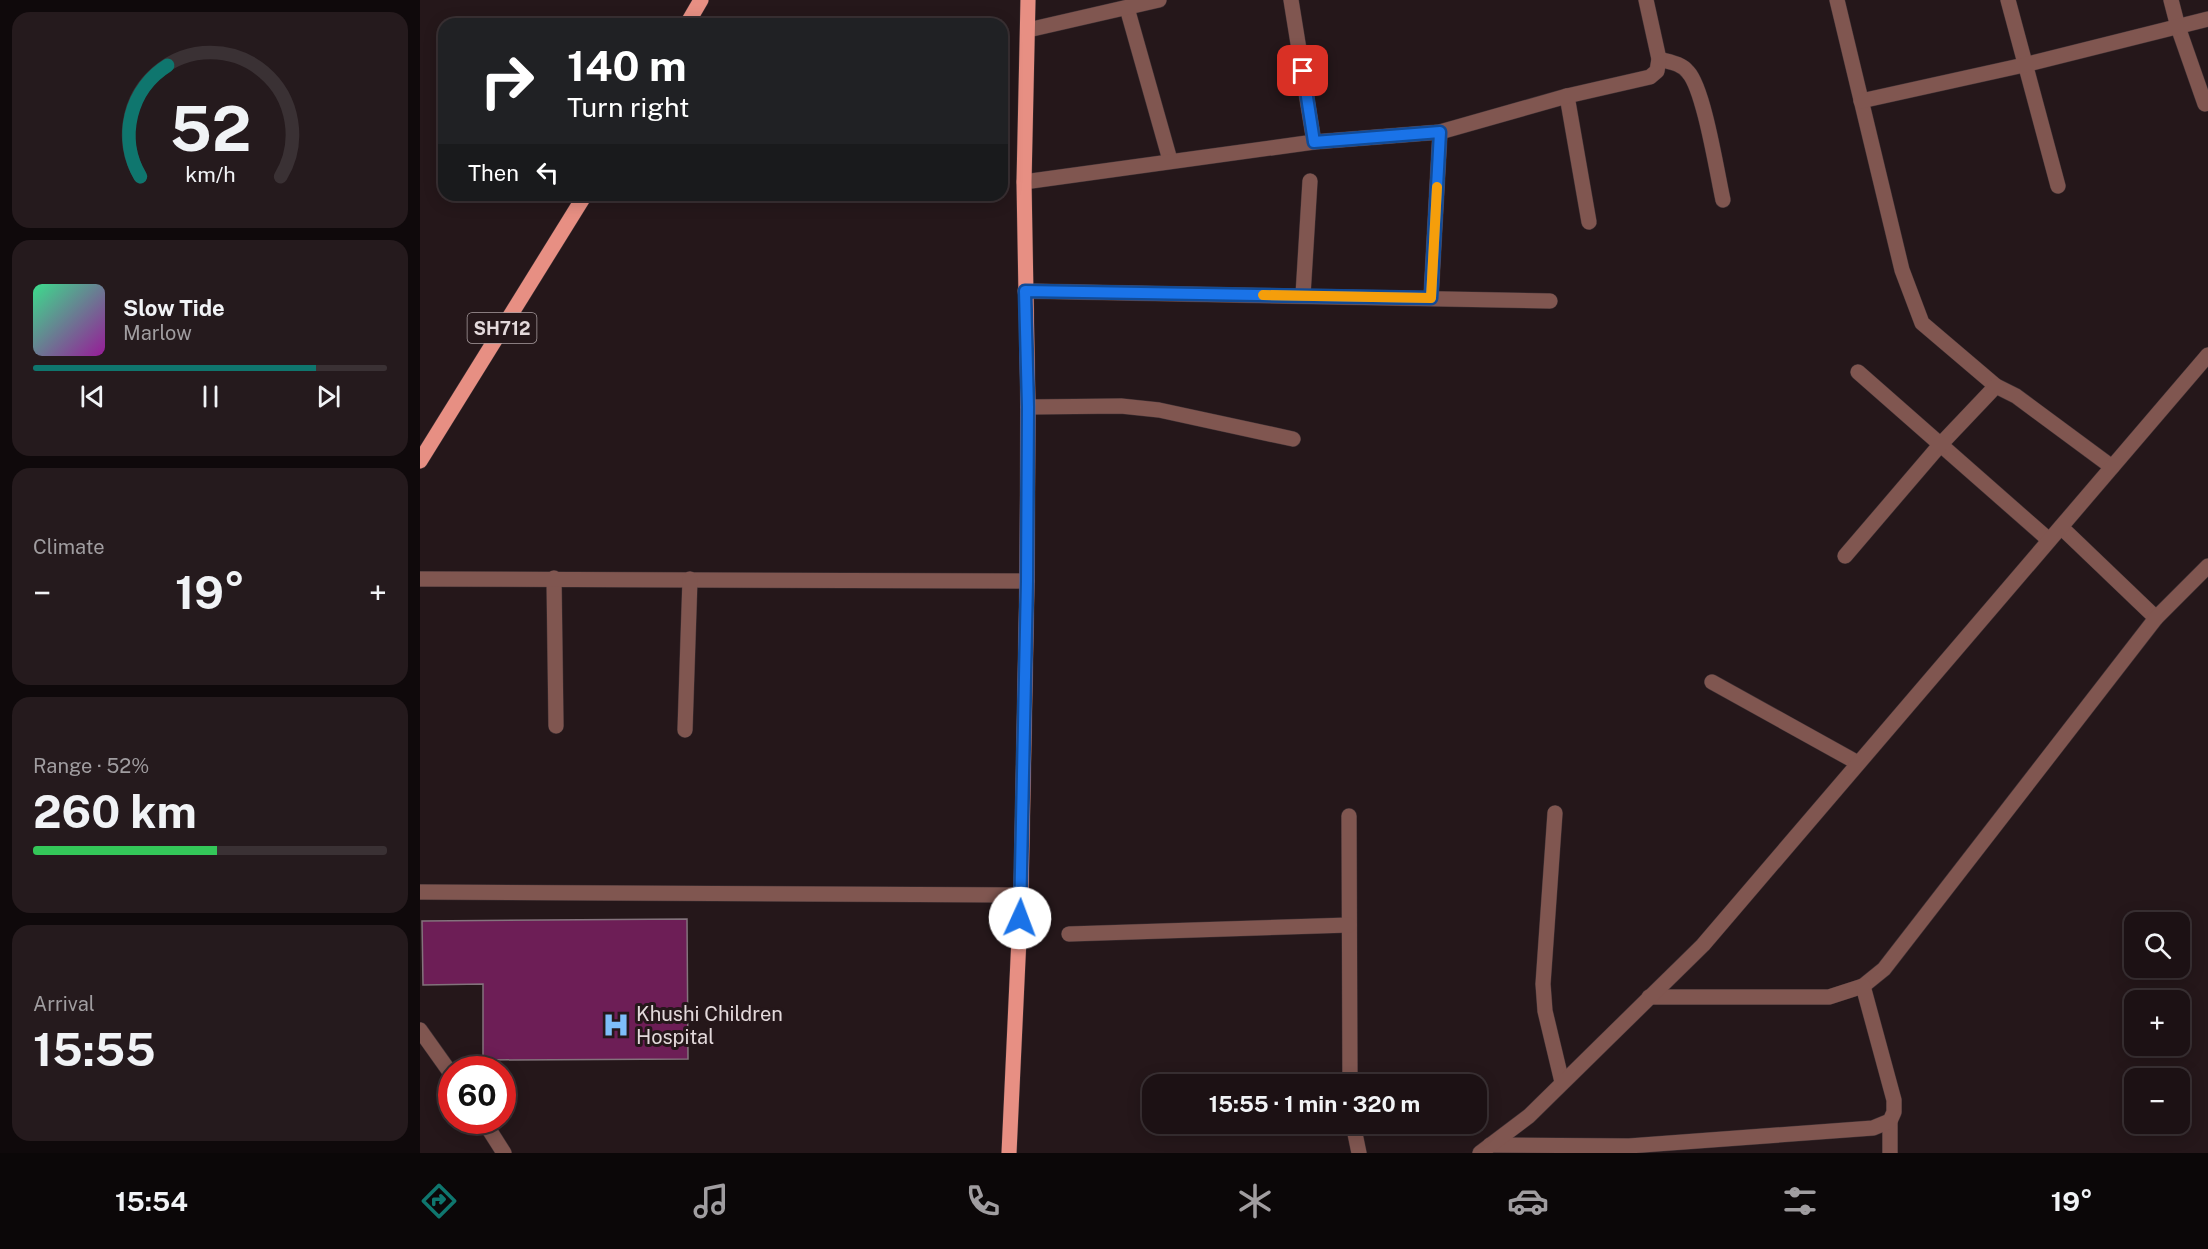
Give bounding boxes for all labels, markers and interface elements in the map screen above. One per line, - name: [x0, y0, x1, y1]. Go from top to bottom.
- text: 140 m: [567, 41, 687, 90]
- icon: right: [468, 42, 546, 120]
- pin: [1277, 45, 1328, 96]
- icon: arrive: [1286, 54, 1319, 87]
- text: Turn right: [567, 91, 690, 123]
- text: 52: [169, 92, 251, 165]
- icon: left: [531, 156, 564, 189]
- text: Then: [468, 160, 519, 186]
- text: km/h: [185, 162, 235, 187]
- text: Slow Tide: [123, 295, 225, 321]
- road number: SH712: [468, 313, 536, 343]
- text: Marlow: [123, 321, 192, 345]
- icon: previous: [76, 380, 109, 413]
- icon: pause: [194, 380, 227, 413]
- icon: next: [312, 380, 345, 413]
- text: Climate: [33, 535, 105, 559]
- text: 19°: [175, 566, 245, 619]
- text: −: [33, 574, 51, 612]
- text: +: [369, 574, 387, 612]
- text: Range · 52%: [33, 754, 149, 778]
- text: 260 km: [33, 785, 197, 838]
- position arrow: [988, 886, 1052, 950]
- map controls: [2124, 912, 2190, 1134]
- button: search: [2124, 912, 2190, 978]
- button: +: [2124, 990, 2190, 1056]
- text: Arrival: [33, 992, 95, 1016]
- place label: Khushi Children Hospital: [636, 1002, 783, 1049]
- hospital icon: Khushi Children Hospital: [601, 1010, 631, 1040]
- text: 15:55: [33, 1023, 156, 1076]
- speed limit sign: 60: [438, 1056, 516, 1134]
- button: −: [2124, 1068, 2190, 1134]
- text: 15:55 · 1 min · 320 m: [1209, 1091, 1420, 1117]
- icon: directions: [418, 1180, 460, 1222]
- icon: music: [690, 1180, 732, 1222]
- icon: phone: [962, 1180, 1004, 1222]
- icon: climate: [1234, 1180, 1276, 1222]
- icon: car: [1507, 1180, 1549, 1222]
- icon: filters: [1779, 1180, 1821, 1222]
- text: 15:54: [115, 1185, 188, 1217]
- text: 19°: [2051, 1185, 2093, 1217]

